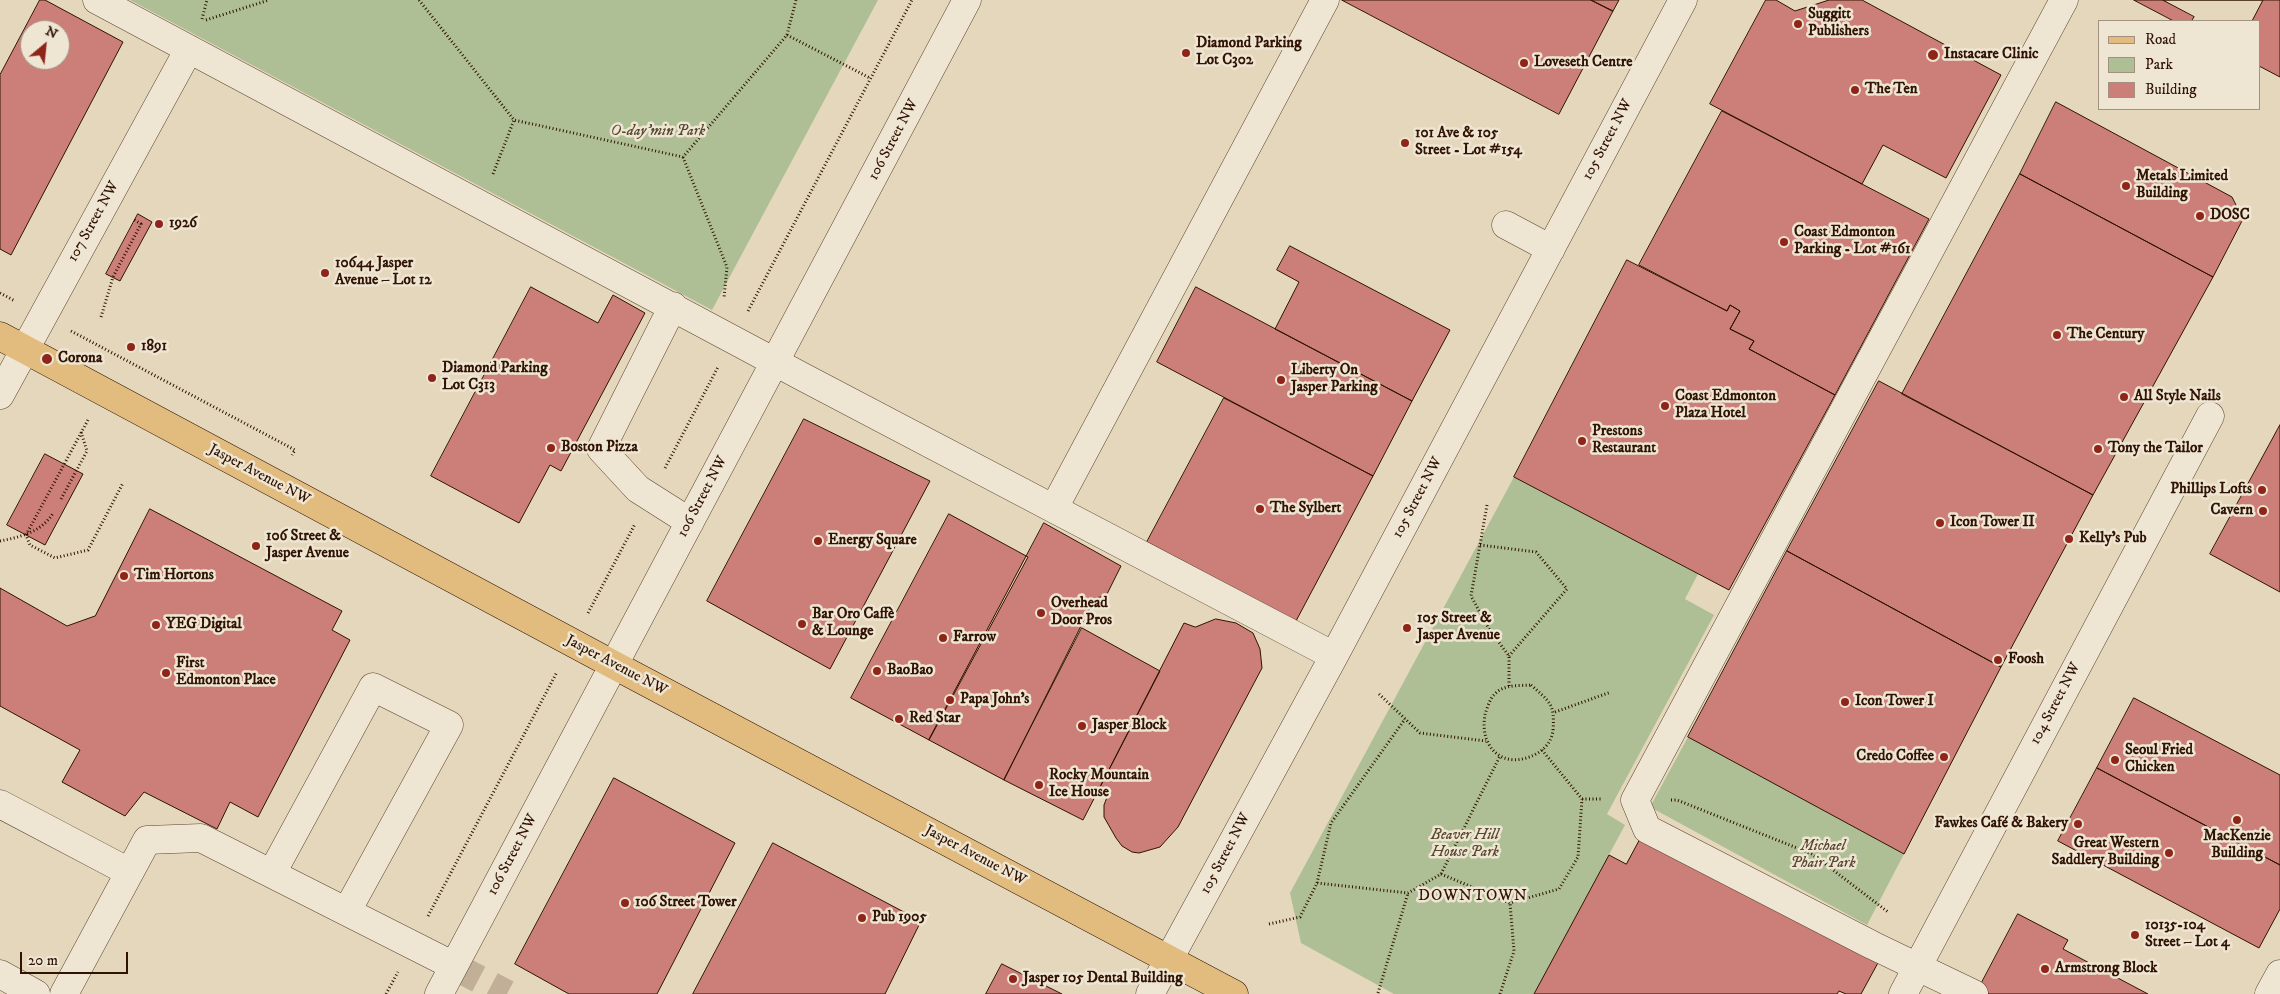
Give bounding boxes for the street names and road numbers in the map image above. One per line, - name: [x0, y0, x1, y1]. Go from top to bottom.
- street label: 106 Street NW: [865, 96, 923, 184]
- street label: 105 Street NW: [1579, 97, 1637, 183]
- street label: 107 Street NW: [64, 179, 124, 265]
- street label: Jasper Avenue NW: [205, 441, 313, 509]
- street label: 106 Street NW: [674, 453, 732, 541]
- street label: 105 Street NW: [1389, 455, 1447, 541]
- street label: Jasper Avenue NW: [562, 632, 670, 700]
- street label: 104 Street NW: [2027, 660, 2085, 748]
- street label: 106 Street NW: [484, 811, 542, 899]
- street label: 105 Street NW: [1197, 811, 1255, 897]
- street label: Jasper Avenue NW: [921, 822, 1029, 890]

